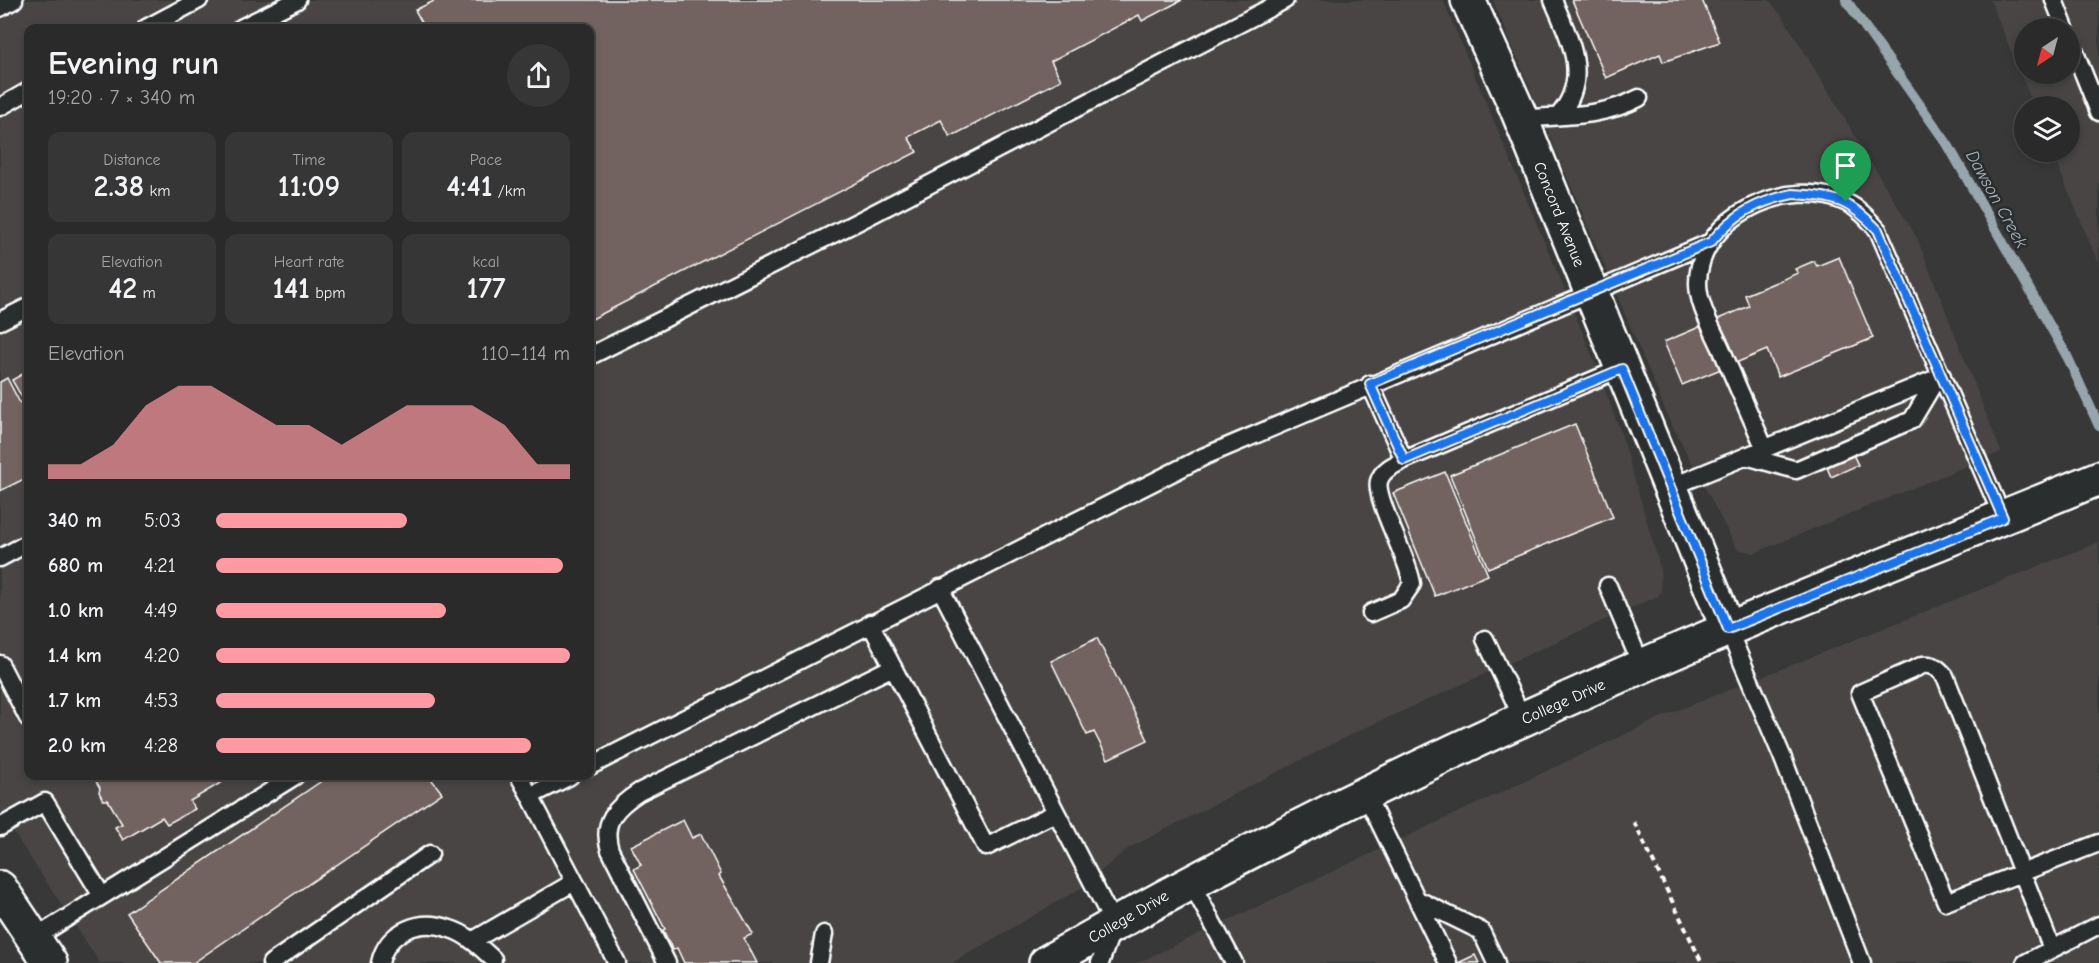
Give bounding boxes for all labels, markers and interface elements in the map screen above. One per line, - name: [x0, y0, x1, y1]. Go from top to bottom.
- north arrow: [2014, 18, 2080, 84]
- map controls: [2014, 18, 2080, 162]
- text: Evening run: [48, 44, 219, 82]
- button: share: [507, 44, 570, 107]
- text: 19:20 · 7 × 340 m: [48, 86, 195, 109]
- button: layers: [2014, 96, 2080, 162]
- pin: [1820, 140, 1871, 202]
- water label: Dawson Creek: [1961, 147, 2032, 252]
- icon: arrive: [1829, 149, 1862, 182]
- text: Distance: [103, 151, 161, 169]
- text: Time: [292, 151, 326, 169]
- text: Pace: [470, 151, 502, 169]
- street label: Concord Avenue: [1530, 159, 1588, 270]
- text: 2.38: [94, 169, 144, 204]
- text: 11:09: [278, 169, 340, 204]
- text: 4:41: [446, 169, 492, 204]
- text: km: [144, 182, 170, 200]
- text: /km: [492, 182, 526, 200]
- text: Elevation: [101, 253, 163, 271]
- text: Heart rate: [274, 253, 344, 271]
- text: kcal: [473, 253, 499, 271]
- text: 42: [108, 271, 137, 306]
- text: 141: [273, 271, 310, 306]
- text: 177: [467, 271, 505, 306]
- text: m: [137, 284, 156, 302]
- text: bpm: [310, 284, 346, 302]
- text: Elevation: [48, 342, 125, 365]
- text: 110–114 m: [481, 342, 570, 365]
- text: 340 m: [48, 509, 102, 532]
- text: 5:03: [144, 509, 181, 532]
- text: 680 m: [48, 554, 103, 577]
- text: 4:21: [144, 554, 176, 577]
- text: 1.0 km: [48, 599, 104, 622]
- text: 4:49: [144, 599, 178, 622]
- text: 1.4 km: [48, 644, 102, 667]
- text: 4:20: [144, 644, 180, 667]
- street label: College Drive: [1519, 675, 1608, 728]
- text: 1.7 km: [48, 689, 101, 712]
- text: 4:53: [144, 689, 178, 712]
- text: 2.0 km: [48, 734, 106, 757]
- text: 4:28: [144, 734, 178, 757]
- street label: College Drive: [1085, 887, 1172, 947]

